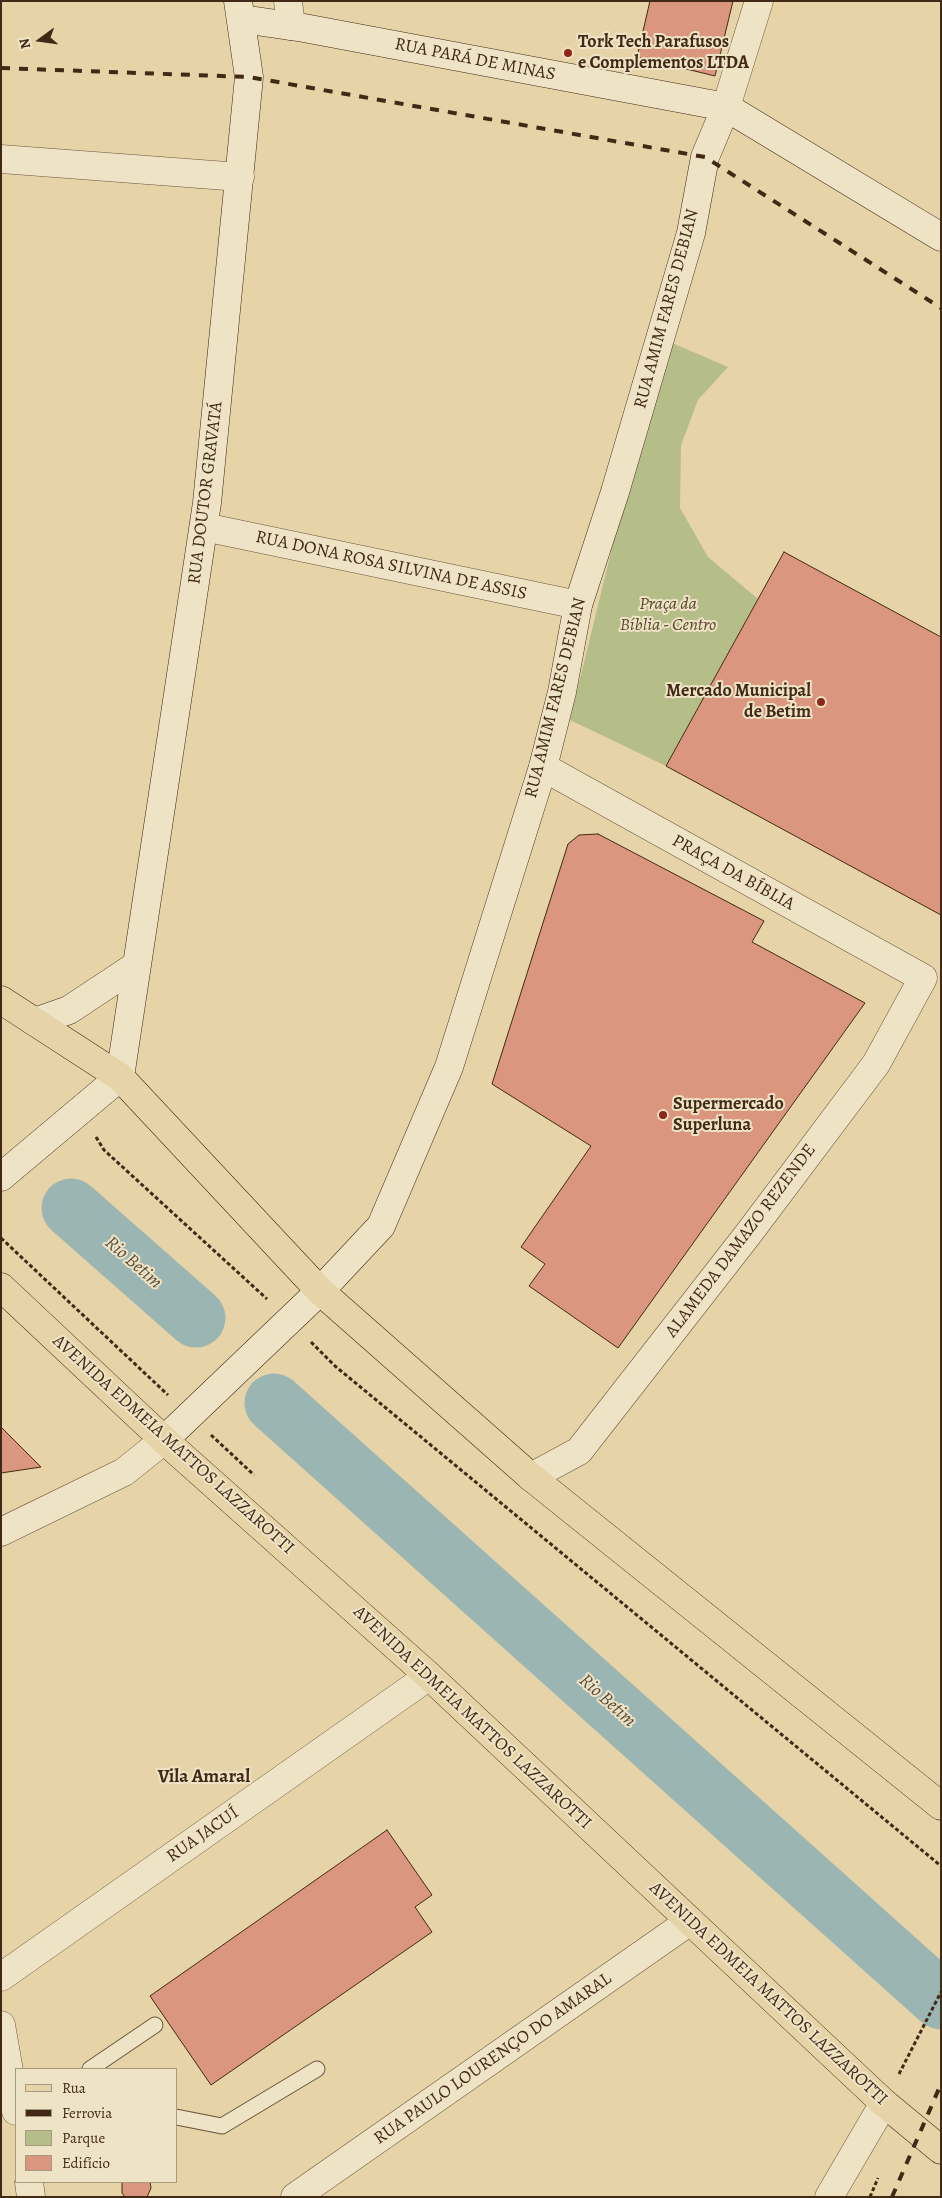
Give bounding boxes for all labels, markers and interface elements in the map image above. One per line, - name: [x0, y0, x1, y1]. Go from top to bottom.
- north arrow: [15, 15, 65, 65]
- place label: Tork Tech Parafusos e Complementos LTDA: [578, 32, 749, 74]
- street label: RUA PARÁ DE MINAS: [393, 34, 557, 86]
- text: N: [15, 37, 35, 51]
- marker: Tork Tech Parafusos e Complementos LTDA: [562, 47, 574, 59]
- street label: RUA AMIM FARES DEBIAN: [630, 207, 704, 411]
- street label: RUA DOUTOR GRAVATÁ: [184, 401, 228, 585]
- street label: RUA DONA ROSA SILVINA DE ASSIS: [253, 527, 529, 605]
- park label: Praça da Bíblia - Centro: [620, 594, 716, 636]
- street label: RUA AMIM FARES DEBIAN: [521, 596, 591, 800]
- place label: Mercado Municipal de Betim: [666, 681, 811, 724]
- marker: Mercado Municipal de Betim: [815, 696, 827, 708]
- street label: PRAÇA DA BÍBLIA: [668, 830, 798, 916]
- place label: Supermercado Superluna: [673, 1094, 784, 1136]
- marker: Supermercado Superluna: [657, 1109, 669, 1121]
- street label: ALAMEDA DAMAZO REZENDE: [661, 1140, 821, 1342]
- water label: Rio Betim: [100, 1232, 166, 1294]
- street label: AVENIDA EDMEIA MATTOS LAZZAROTTI: [48, 1331, 298, 1559]
- street label: AVENIDA EDMEIA MATTOS LAZZAROTTI: [348, 1602, 596, 1834]
- water label: Rio Betim: [574, 1670, 640, 1732]
- district label: Vila Amaral: [158, 1766, 250, 1788]
- street label: RUA JACUÍ: [163, 1802, 243, 1868]
- street label: AVENIDA EDMEIA MATTOS LAZZAROTTI: [644, 1878, 892, 2110]
- street label: RUA PAULO LOURENÇO DO AMARAL: [370, 1968, 616, 2150]
- legend: [15, 2068, 178, 2183]
- text: Rua: [62, 2078, 86, 2098]
- text: Ferrovia: [62, 2103, 112, 2123]
- text: Parque: [62, 2128, 105, 2148]
- text: Edifício: [62, 2153, 110, 2173]

